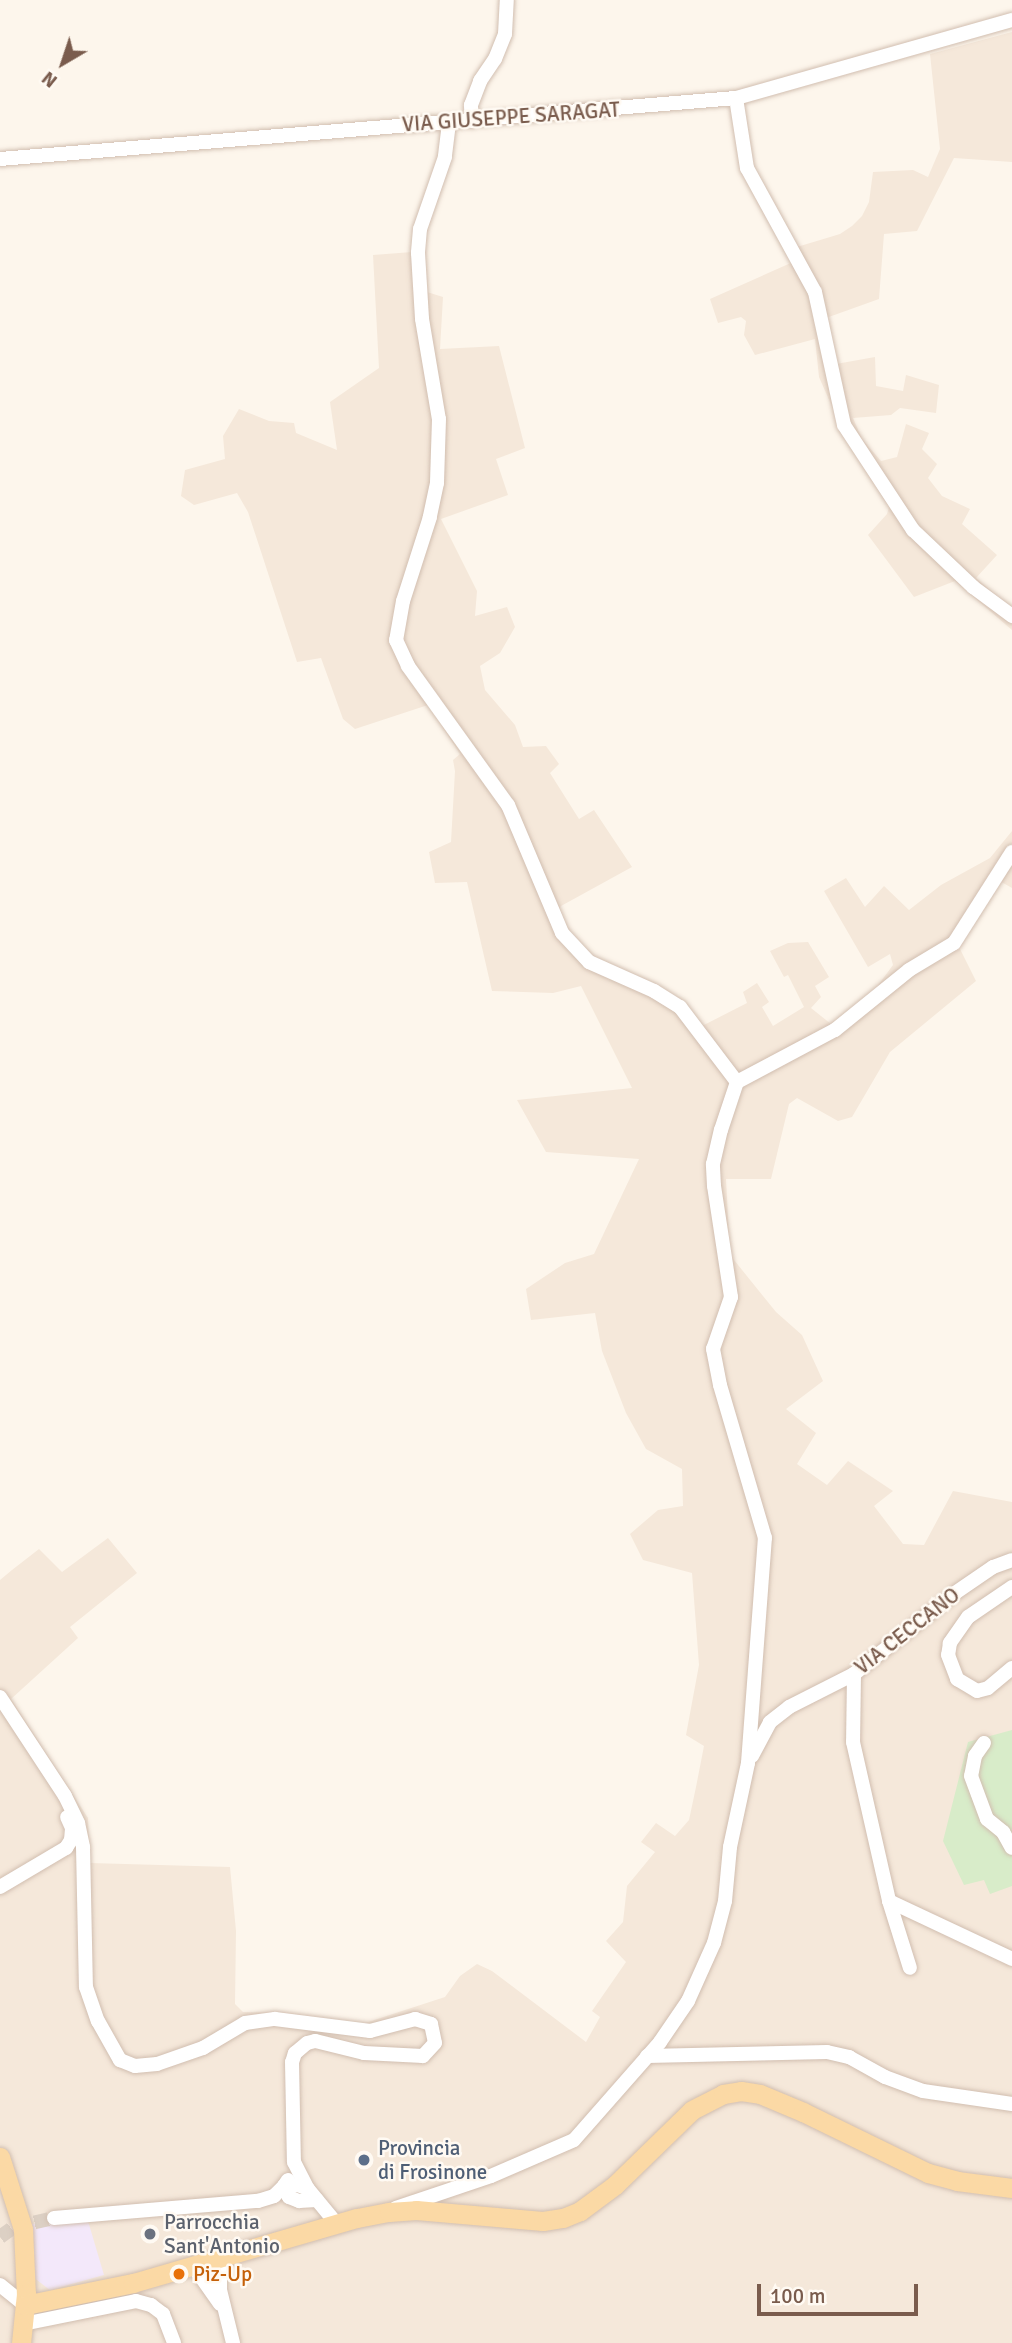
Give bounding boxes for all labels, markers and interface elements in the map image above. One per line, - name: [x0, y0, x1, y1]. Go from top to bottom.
- north arrow: [28, 28, 98, 98]
- text: N: [37, 66, 62, 93]
- street label: VIA GIUSEPPE SARAGAT: [401, 97, 621, 137]
- street label: VIA CECCANO: [850, 1582, 964, 1680]
- place label: Provincia di Frosinone: [378, 2135, 487, 2185]
- marker: Provincia di Frosinone: [356, 2152, 372, 2168]
- place label: Parrocchia Sant'Antonio: [164, 2209, 280, 2259]
- marker: Parrocchia Sant'Antonio: [142, 2226, 158, 2242]
- place label: Piz-Up: [193, 2261, 252, 2287]
- marker: Piz-Up: [171, 2266, 187, 2282]
- scale bar: [760, 2270, 921, 2314]
- text: 100 m: [770, 2283, 825, 2309]

